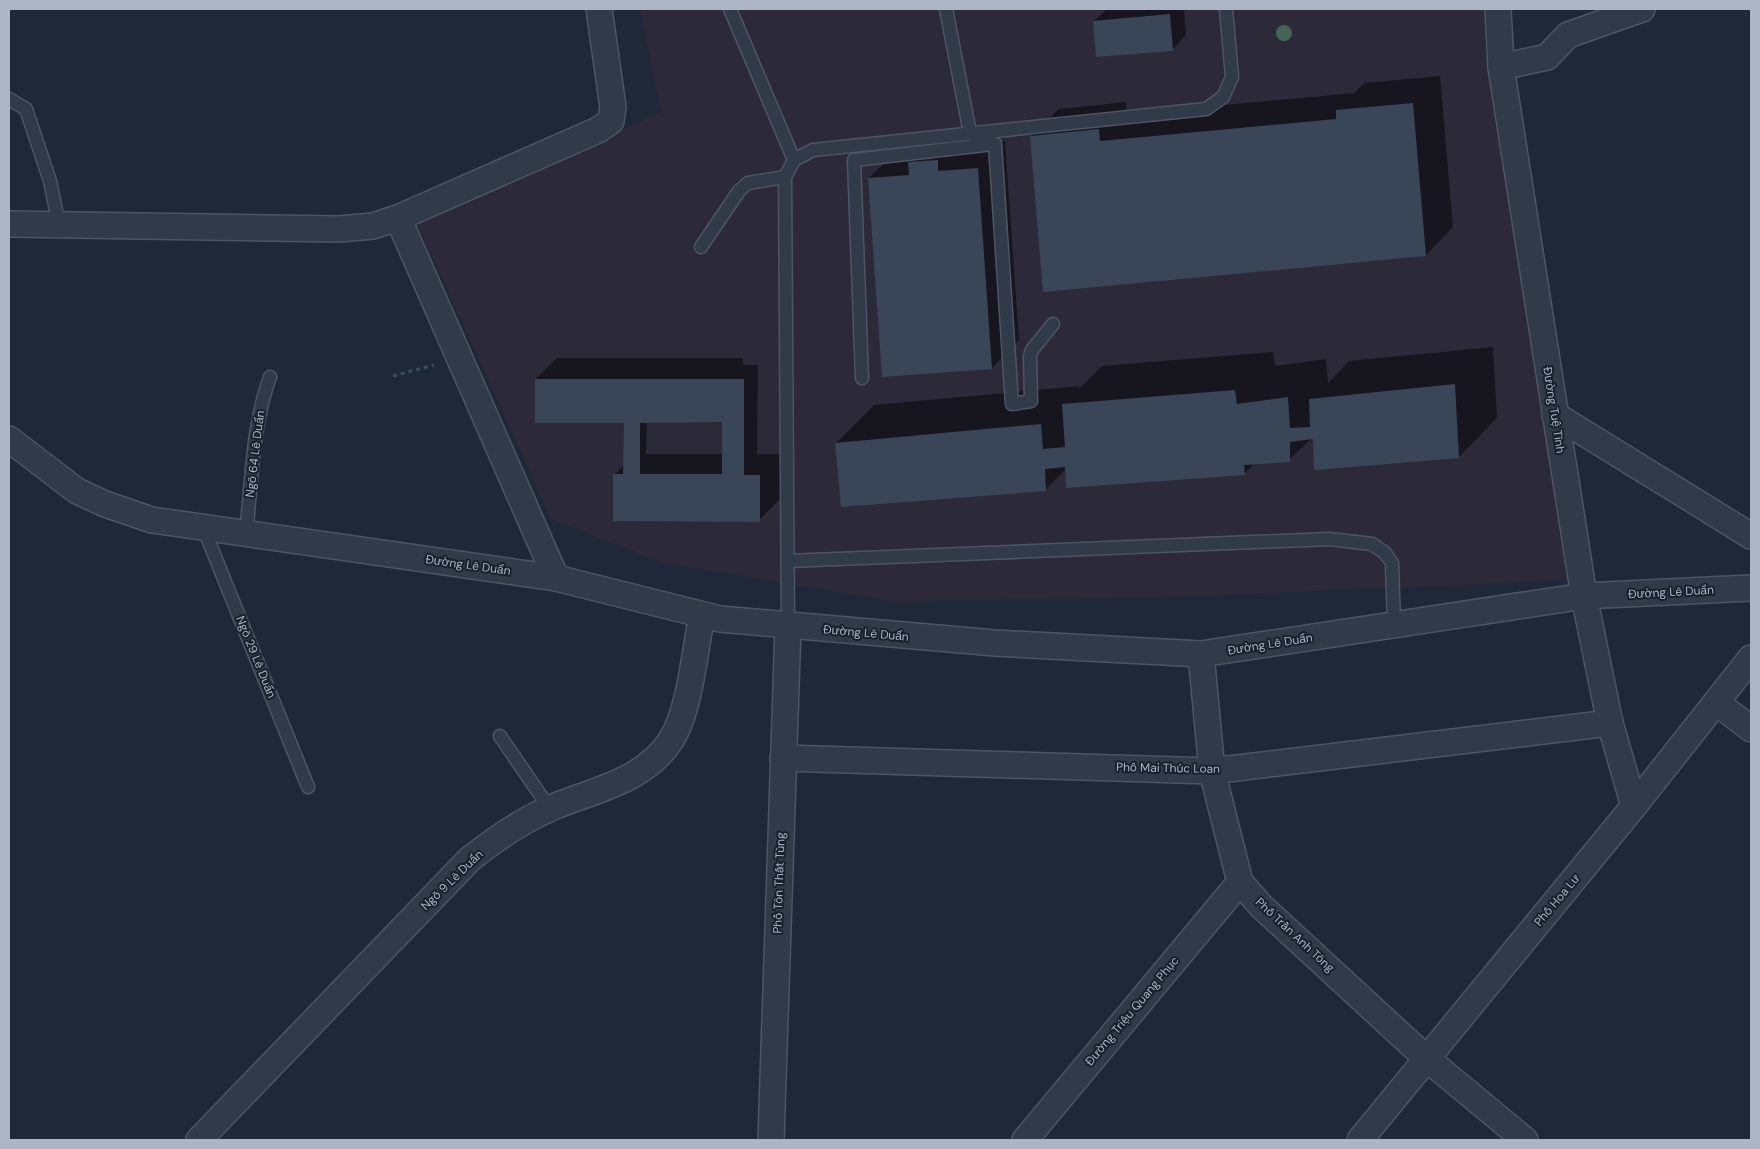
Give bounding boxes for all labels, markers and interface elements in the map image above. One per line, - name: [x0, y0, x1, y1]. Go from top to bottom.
- street label: Đường Tuệ Tĩnh: [1539, 366, 1569, 454]
- street label: Ngõ 64 Lê Duẩn: [242, 409, 268, 499]
- street label: Đường Lê Duẩn: [424, 551, 512, 579]
- street label: Đường Lê Duẩn: [1628, 582, 1714, 602]
- street label: Ngõ 29 Lê Duẩn: [232, 614, 280, 701]
- street label: Đường Lê Duẩn: [822, 621, 910, 645]
- street label: Đường Lê Duẩn: [1226, 629, 1314, 659]
- street label: Phố Mai Thúc Loan: [1116, 759, 1220, 777]
- street label: Phố Tôn Thất Tùng: [769, 832, 789, 934]
- street label: Ngõ 9 Lê Duẩn: [417, 846, 487, 914]
- street label: Phố Hoa Lư: [1530, 871, 1584, 929]
- street label: Phố Trần Anh Tông: [1252, 894, 1338, 976]
- street label: Đường Triệu Quang Phục: [1081, 953, 1183, 1069]

